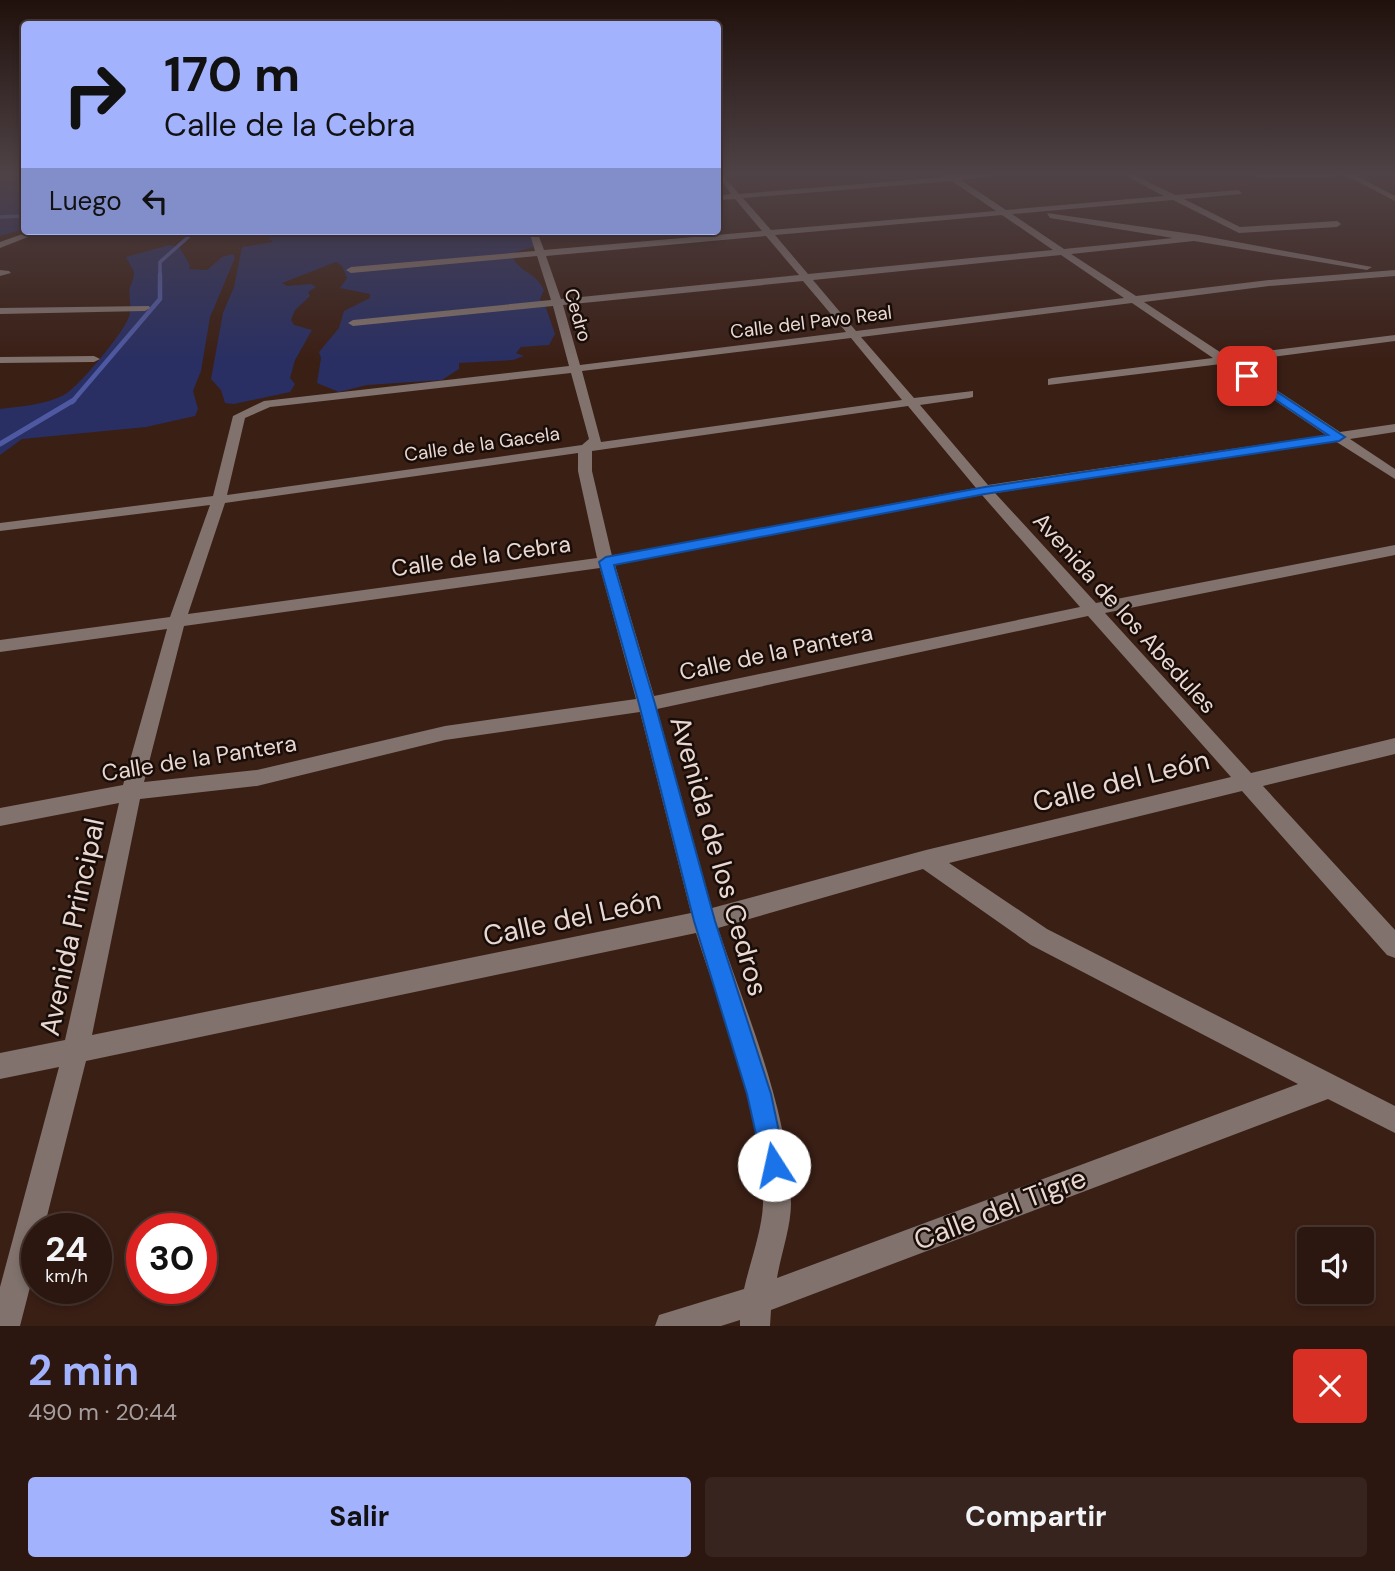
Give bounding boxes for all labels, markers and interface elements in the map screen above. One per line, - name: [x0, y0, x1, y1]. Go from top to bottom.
- text: 170 m: [164, 42, 300, 106]
- icon: right: [49, 49, 140, 140]
- text: Calle de la Cebra: [164, 104, 416, 146]
- icon: left: [136, 182, 174, 220]
- text: Luego: [49, 184, 122, 218]
- street label: Cedro: [559, 285, 597, 345]
- street label: Calle del Pavo Real: [729, 300, 893, 344]
- pin: [1217, 346, 1277, 406]
- icon: arrive: [1228, 357, 1266, 395]
- street label: Calle de la Gacela: [403, 421, 561, 467]
- street label: Avenida de los Abedules: [1027, 506, 1223, 720]
- street label: Calle de la Cebra: [389, 529, 573, 583]
- street label: Calle de la Pantera: [676, 617, 876, 687]
- street label: Avenida de los Cedros: [661, 712, 777, 1000]
- street label: Calle de la Pantera: [99, 728, 299, 788]
- street label: Calle del León: [1029, 741, 1213, 821]
- street label: Avenida Principal: [31, 815, 113, 1039]
- street label: Calle del León: [480, 881, 664, 955]
- position arrow: [737, 1128, 811, 1202]
- street label: Calle del Tigre: [908, 1159, 1092, 1259]
- speed limit sign: 30: [126, 1213, 217, 1304]
- text: 24: [45, 1226, 88, 1272]
- map controls: [1297, 1227, 1374, 1304]
- button: sound: [1297, 1227, 1374, 1304]
- text: km/h: [45, 1264, 88, 1288]
- text: 2 min: [28, 1343, 139, 1398]
- button: close: [1293, 1349, 1367, 1423]
- text: 490 m · 20:44: [28, 1397, 177, 1427]
- button: Salir: [28, 1477, 691, 1557]
- button: Compartir: [705, 1477, 1367, 1557]

